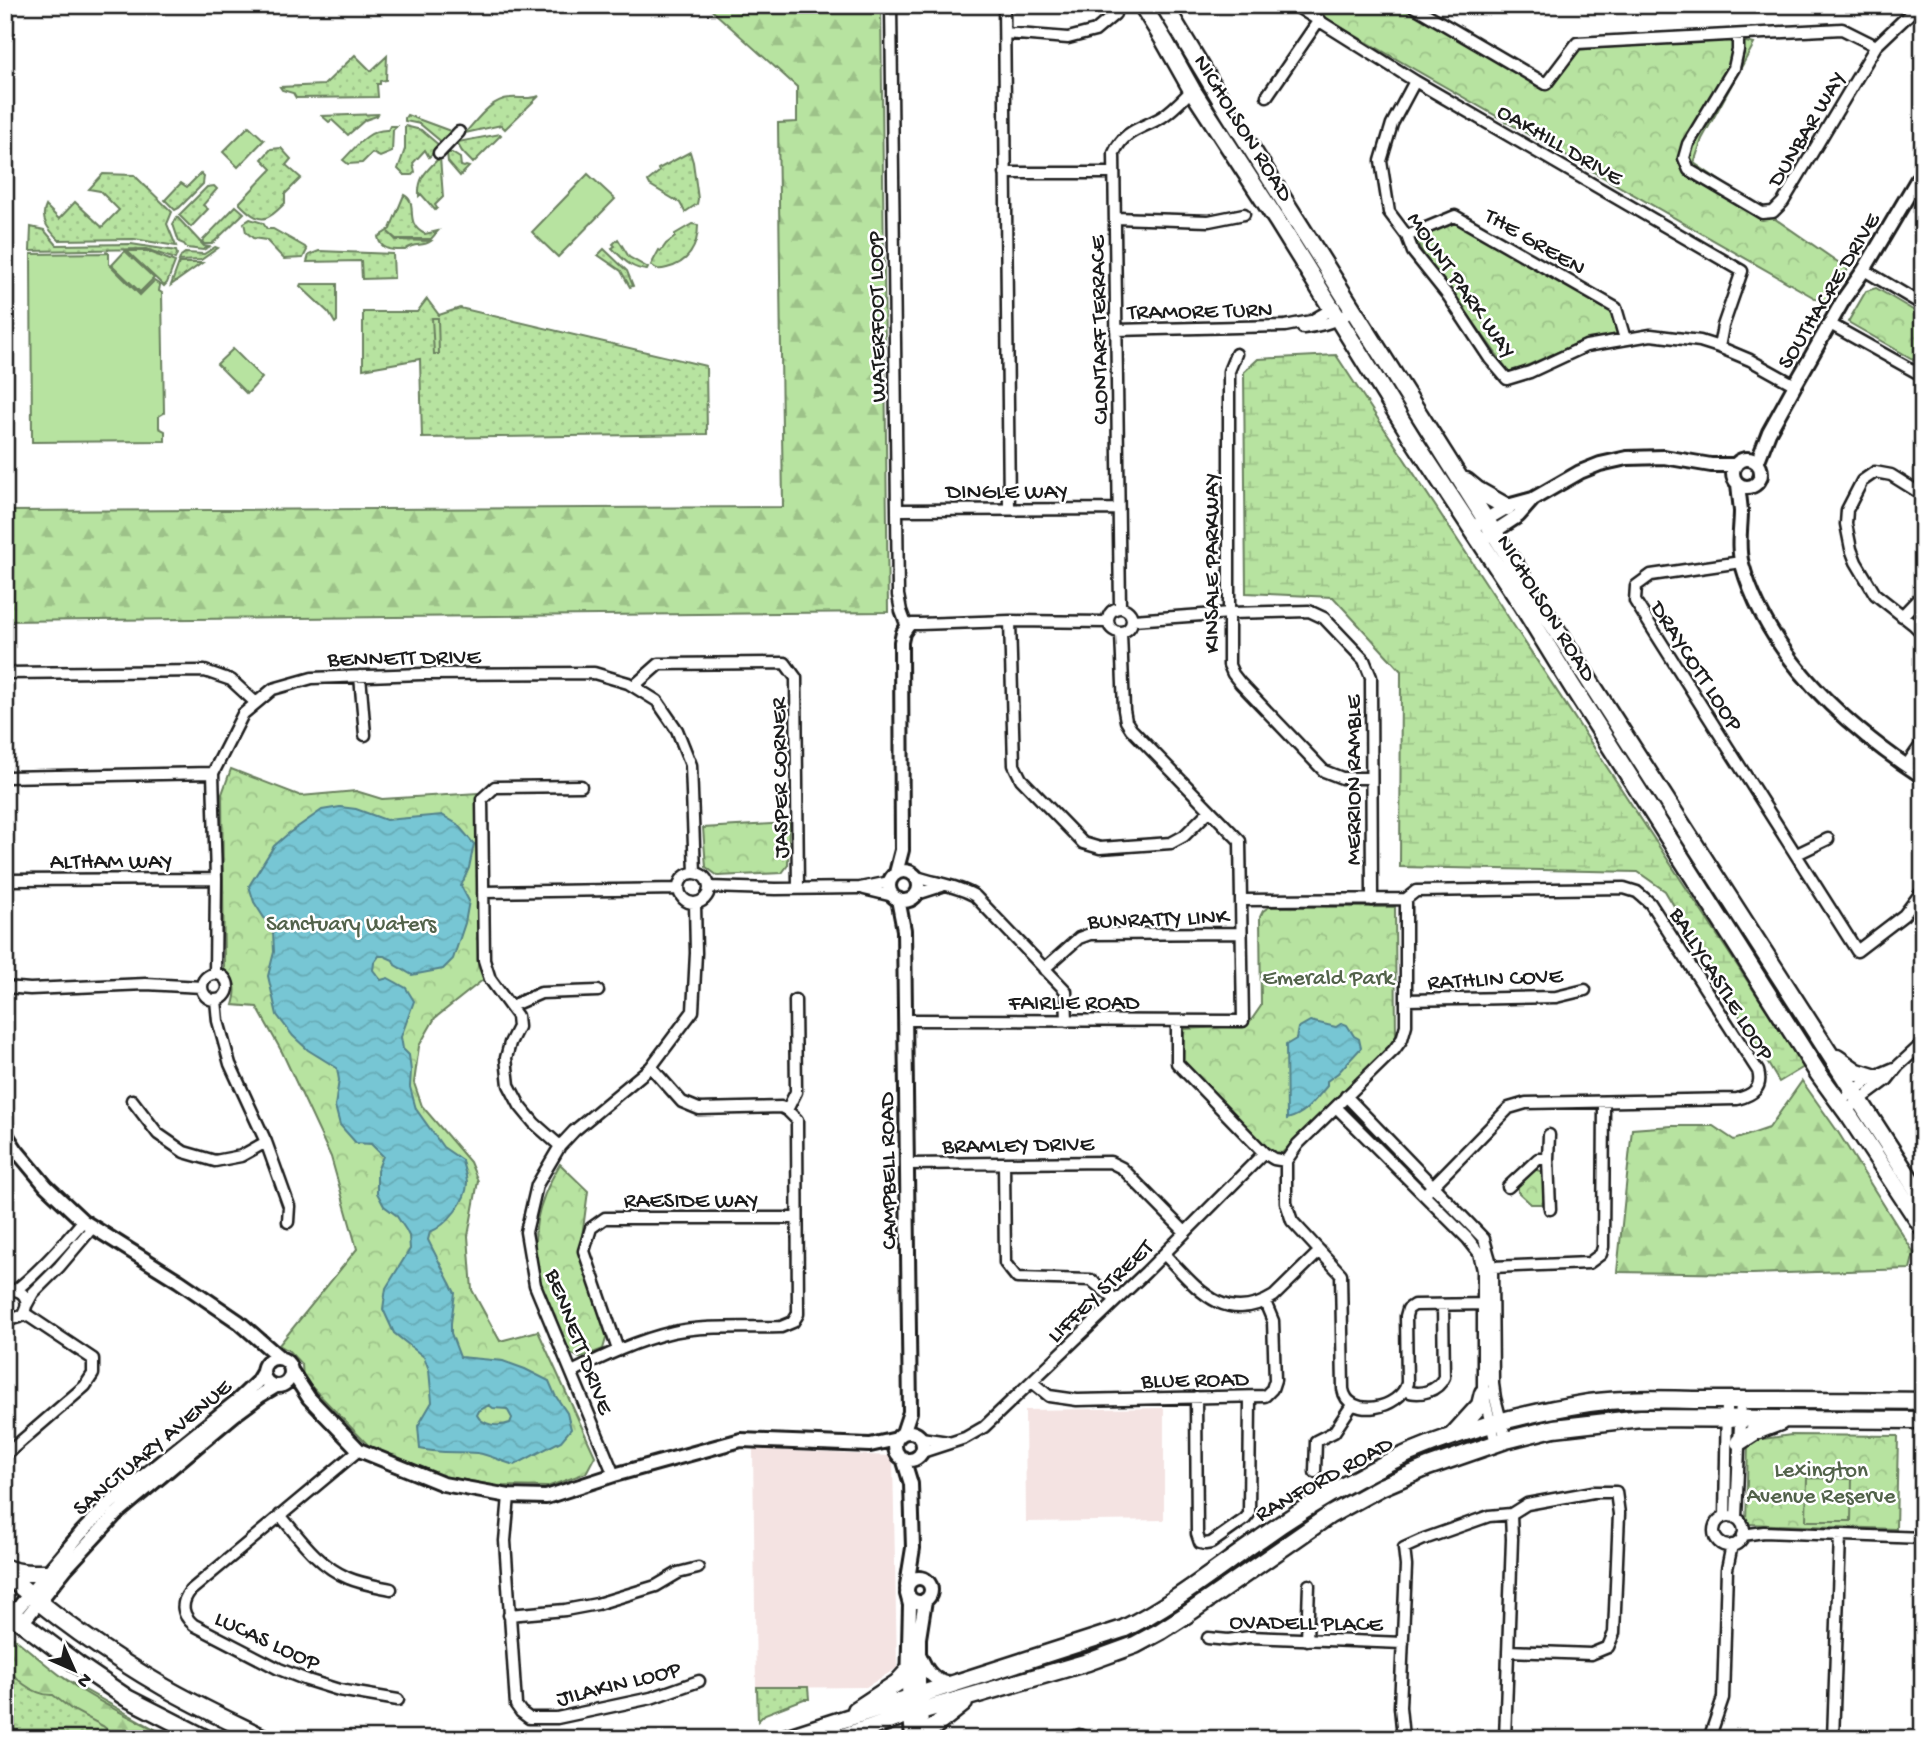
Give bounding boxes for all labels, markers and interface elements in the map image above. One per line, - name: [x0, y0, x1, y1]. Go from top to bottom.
- street label: NICHOLSON ROAD: [1186, 51, 1298, 208]
- street label: DUNBAR WAY: [1762, 67, 1853, 194]
- street label: OAKHILL DRIVE: [1492, 99, 1628, 194]
- street label: THE GREEN: [1477, 202, 1589, 283]
- street label: SOUTHACRE DRIVE: [1773, 207, 1888, 375]
- street label: MOUNT PARK WAY: [1400, 208, 1521, 364]
- street label: WATERFOOT LOOP: [864, 231, 893, 403]
- street label: CLONTARF TERRACE: [1085, 234, 1116, 425]
- street label: TRAMORE TURN: [1125, 298, 1273, 327]
- street label: KINSALE PARKWAY: [1200, 473, 1227, 653]
- street label: DINGLE WAY: [944, 480, 1068, 507]
- street label: NICHOLSON ROAD: [1489, 531, 1601, 688]
- street label: DRAYCOTT LOOP: [1642, 595, 1747, 737]
- street label: BENNETT DRIVE: [326, 645, 483, 674]
- street label: MERRION RAMBLE: [1342, 693, 1369, 865]
- street label: JASPER CORNER: [767, 696, 796, 859]
- street label: ALTHAM WAY: [50, 850, 172, 877]
- street label: BALLYCASTLE LOOP: [1662, 902, 1778, 1067]
- street label: BUNRATTY LINK: [1086, 904, 1231, 936]
- park label: Sanctuary Waters: [266, 912, 437, 939]
- street label: RATHLIN COVE: [1427, 963, 1565, 998]
- park label: Emerald Park: [1262, 966, 1396, 993]
- street label: FAIRLIE ROAD: [1007, 991, 1141, 1018]
- street label: CAMPBELL ROAD: [875, 1091, 904, 1250]
- street label: BRAMLEY DRIVE: [941, 1132, 1096, 1161]
- street label: RAESIDE WAY: [624, 1189, 758, 1216]
- street label: LIFFEY STREET: [1043, 1234, 1161, 1350]
- street label: BENNETT DRIVE: [537, 1265, 618, 1420]
- street label: BLUE ROAD: [1140, 1367, 1250, 1396]
- street label: SANCTUARY AVENUE: [68, 1373, 239, 1523]
- street label: RANFORD ROAD: [1251, 1431, 1399, 1529]
- park label: Lexington Avenue Reserve: [1746, 1458, 1897, 1511]
- street label: LUCAS LOOP: [210, 1606, 324, 1678]
- street label: OVADELL PLACE: [1229, 1610, 1384, 1639]
- north arrow: [38, 1636, 108, 1706]
- street label: JILAKIN LOOP: [554, 1657, 684, 1714]
- text: N: [71, 1667, 96, 1692]

